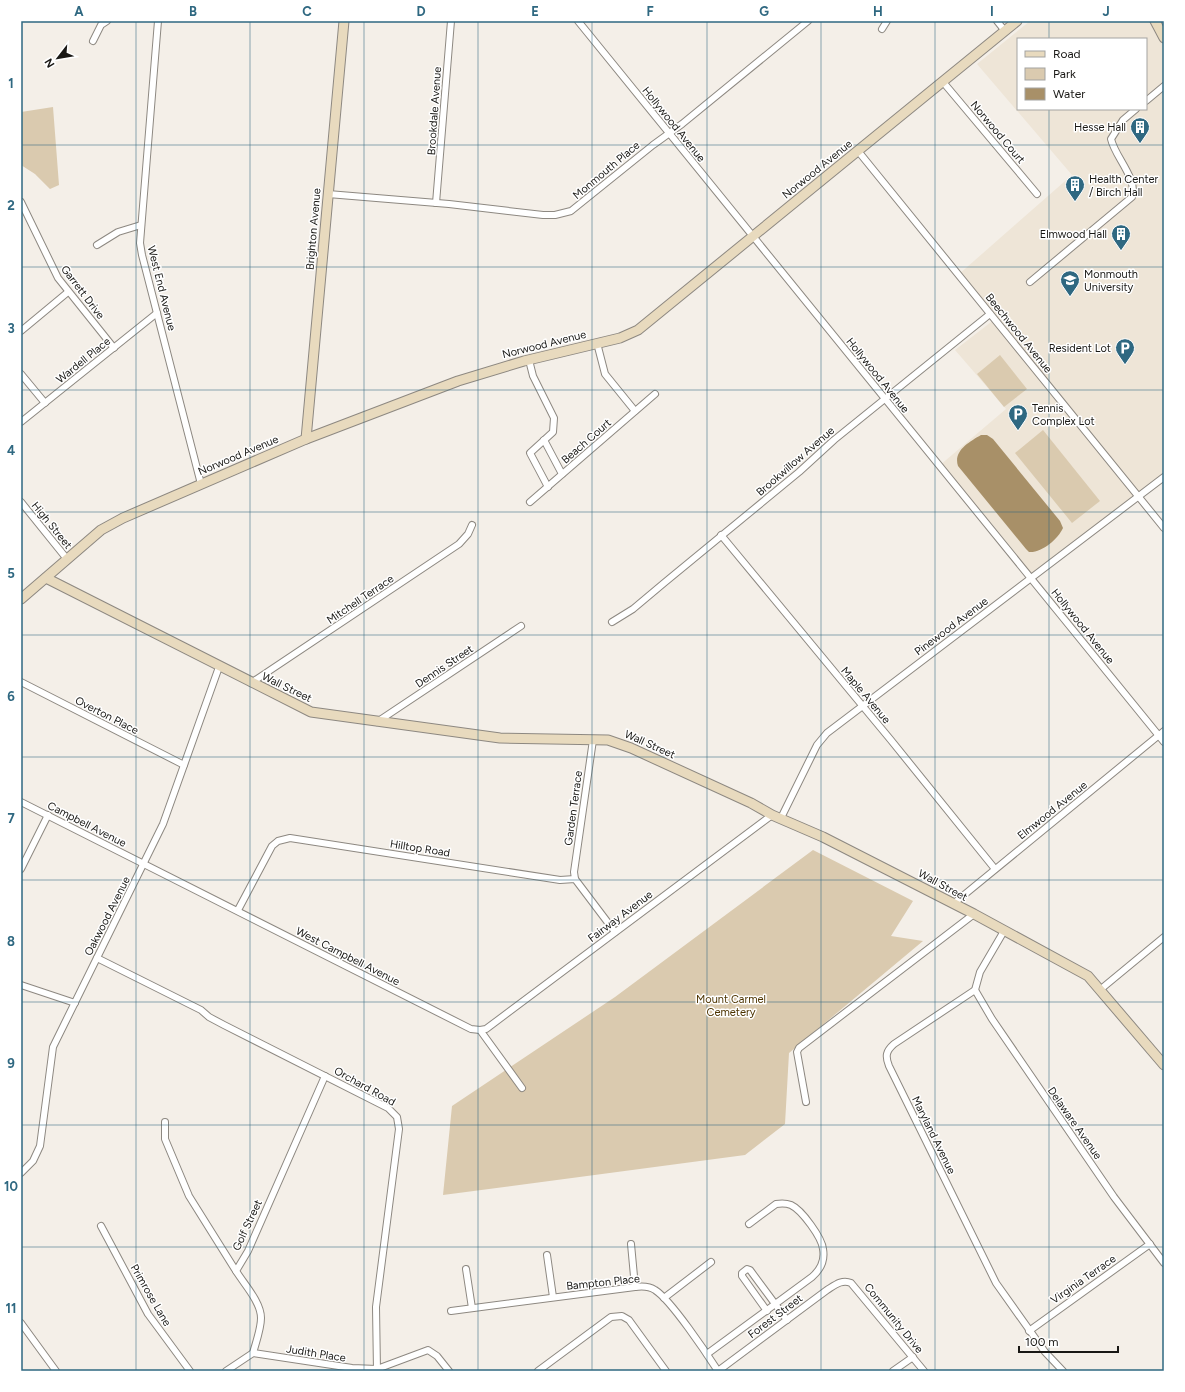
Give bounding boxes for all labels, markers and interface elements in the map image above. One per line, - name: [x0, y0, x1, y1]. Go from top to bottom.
- text: A: [74, 4, 84, 19]
- text: B: [189, 4, 197, 19]
- text: C: [302, 4, 312, 19]
- text: D: [416, 4, 426, 19]
- text: E: [531, 4, 539, 19]
- text: F: [646, 4, 654, 19]
- text: G: [759, 4, 769, 19]
- text: H: [873, 4, 883, 19]
- text: I: [990, 4, 994, 19]
- text: J: [1102, 4, 1110, 19]
- north arrow: [38, 38, 78, 78]
- legend: [1017, 38, 1147, 110]
- text: Road: [1053, 47, 1081, 61]
- text: N: [42, 56, 58, 70]
- street label: Brookdale Avenue: [425, 66, 444, 156]
- text: Park: [1053, 67, 1076, 81]
- text: 1: [8, 76, 14, 91]
- street label: Hollywood Avenue: [639, 84, 708, 165]
- text: Water: [1053, 87, 1085, 101]
- street label: Norwood Court: [968, 99, 1027, 166]
- building icon: Hesse Hall: [1129, 116, 1151, 144]
- place label: Hesse Hall: [1074, 121, 1126, 134]
- street label: Norwood Avenue: [780, 137, 855, 202]
- street label: Monmouth Place: [570, 139, 642, 202]
- place label: Health Center / Birch Hall: [1089, 173, 1159, 199]
- building icon: Health Center / Birch Hall: [1064, 174, 1086, 202]
- street label: Brighton Avenue: [303, 188, 324, 271]
- text: 2: [7, 198, 15, 213]
- building icon: Elmwood Hall: [1110, 223, 1132, 251]
- place label: Elmwood Hall: [1040, 228, 1107, 241]
- street label: West End Avenue: [145, 244, 178, 332]
- street label: Garrett Drive: [58, 263, 107, 322]
- place label: Monmouth University: [1084, 268, 1138, 294]
- school or university icon: Monmouth University: [1059, 269, 1081, 297]
- street label: Beechwood Avenue: [983, 291, 1055, 376]
- text: 3: [7, 321, 15, 336]
- street label: Norwood Avenue: [501, 328, 588, 361]
- street label: Wardell Place: [54, 335, 113, 386]
- street label: Hollywood Avenue: [843, 335, 912, 416]
- parking icon: Resident Lot: [1114, 337, 1136, 365]
- place label: Resident Lot: [1049, 342, 1111, 355]
- place label: Tennis Complex Lot: [1032, 402, 1095, 428]
- parking icon: Tennis Complex Lot: [1007, 403, 1029, 431]
- street label: Beach Court: [559, 416, 614, 466]
- street label: Brookwillow Avenue: [754, 424, 837, 499]
- street label: Norwood Avenue: [196, 433, 280, 478]
- text: 4: [7, 443, 15, 458]
- street label: High Street: [29, 499, 75, 552]
- text: 5: [7, 566, 15, 581]
- street label: Mitchell Terrace: [324, 572, 396, 627]
- street label: Hollywood Avenue: [1048, 586, 1117, 667]
- street label: Pinewood Avenue: [912, 595, 991, 658]
- street label: Dennis Street: [413, 642, 476, 691]
- street label: Maple Avenue: [838, 664, 893, 726]
- street label: Wall Street: [260, 670, 314, 705]
- text: 6: [7, 689, 15, 704]
- street label: Overton Place: [73, 694, 141, 737]
- street label: Wall Street: [622, 728, 677, 761]
- street label: Garden Terrace: [562, 770, 585, 846]
- street label: Elmwood Avenue: [1015, 778, 1090, 842]
- street label: Campbell Avenue: [45, 799, 128, 850]
- text: 7: [7, 811, 15, 826]
- street label: Hilltop Road: [389, 837, 451, 860]
- street label: Wall Street: [916, 867, 970, 904]
- street label: Oakwood Avenue: [82, 874, 133, 958]
- street label: Fairway Avenue: [585, 888, 655, 945]
- street label: West Campbell Avenue: [294, 925, 402, 988]
- text: 8: [7, 934, 15, 949]
- park label: Mount Carmel Cemetery: [696, 993, 766, 1019]
- text: 9: [7, 1056, 15, 1071]
- street label: Orchard Road: [332, 1064, 398, 1109]
- street label: Delaware Avenue: [1045, 1085, 1104, 1162]
- street label: Maryland Avenue: [909, 1094, 958, 1176]
- text: 10: [4, 1179, 18, 1194]
- street label: Golf Street: [230, 1198, 265, 1253]
- street label: Virginia Terrace: [1048, 1252, 1118, 1307]
- street label: Primrose Lane: [128, 1262, 174, 1329]
- street label: Bampton Place: [566, 1272, 640, 1293]
- street label: Community Drive: [862, 1281, 926, 1356]
- street label: Forest Street: [746, 1292, 805, 1341]
- text: 11: [6, 1301, 16, 1316]
- scale bar: [1019, 1328, 1118, 1354]
- text: 100 m: [1025, 1335, 1059, 1349]
- street label: Judith Place: [285, 1342, 347, 1365]

